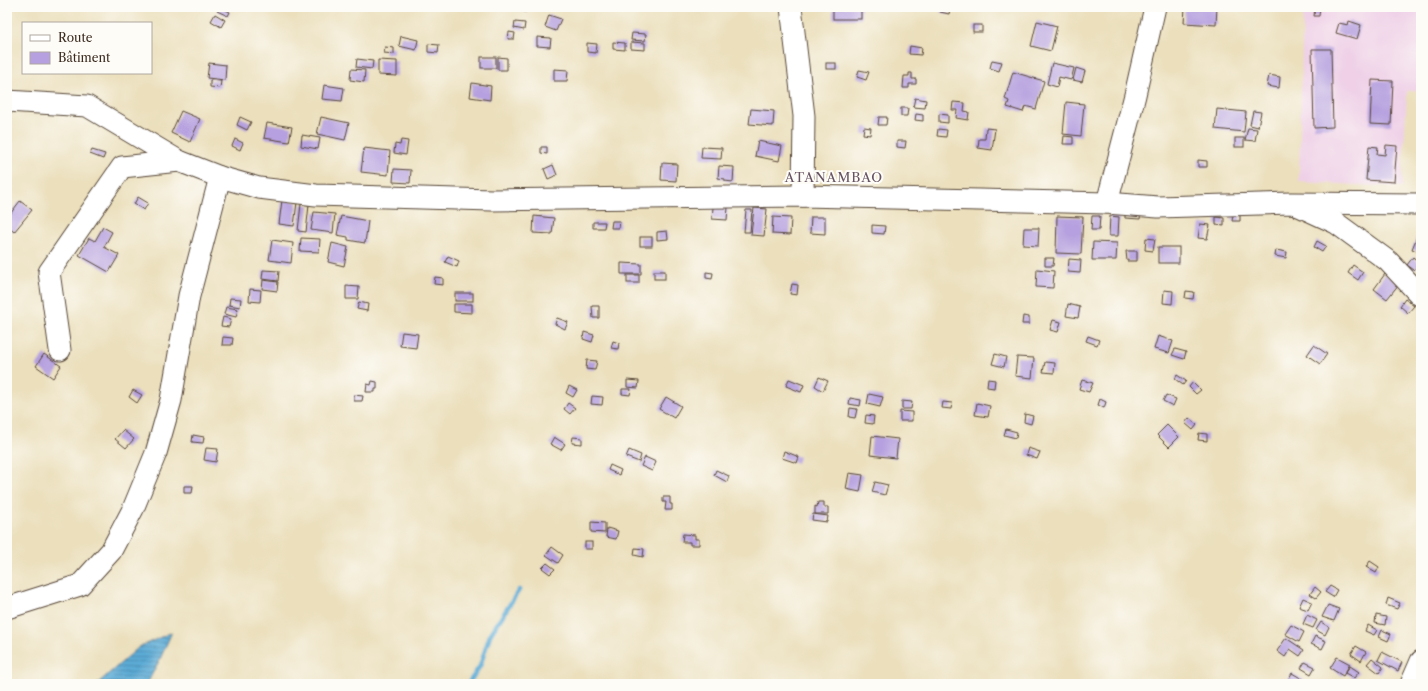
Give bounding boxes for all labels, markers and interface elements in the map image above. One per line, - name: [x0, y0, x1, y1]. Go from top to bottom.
- legend: [22, 22, 152, 74]
- text: Route: [58, 30, 93, 45]
- text: Bâtiment: [58, 50, 111, 65]
- district label: ATANAMBAO: [784, 169, 883, 185]

